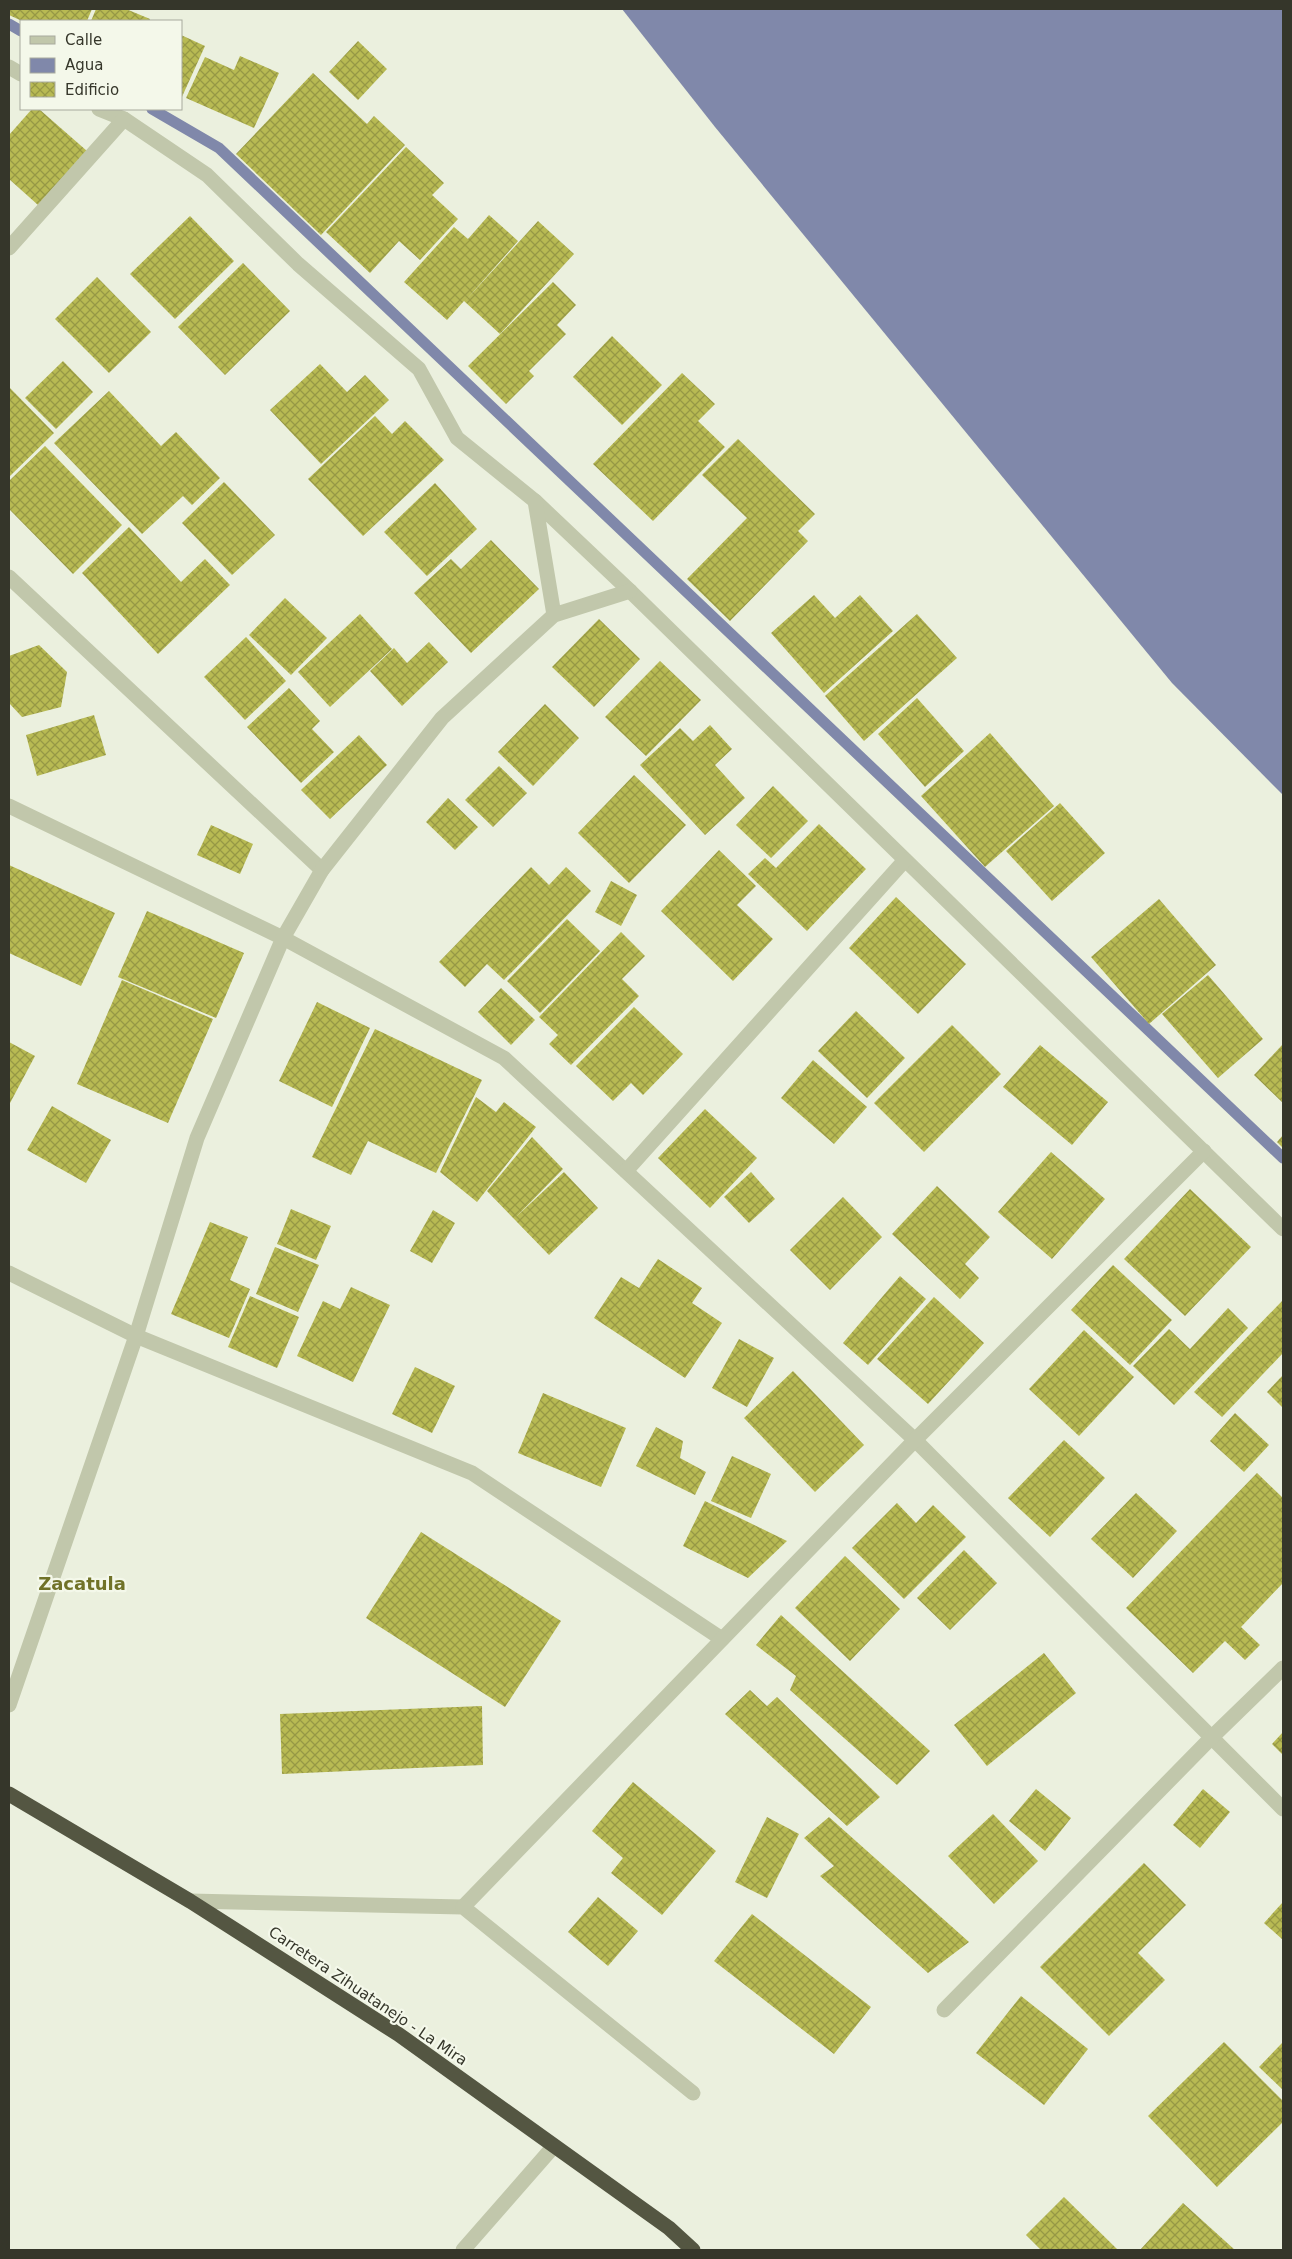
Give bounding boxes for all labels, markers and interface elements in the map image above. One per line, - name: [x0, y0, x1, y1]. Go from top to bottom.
- legend: [20, 20, 182, 110]
- text: Calle: [65, 31, 102, 49]
- text: Agua: [65, 56, 103, 74]
- text: Edificio: [65, 81, 119, 99]
- district label: Zacatula: [38, 1573, 126, 1594]
- street label: Carretera Zihuatanejo - La Mira: [265, 1923, 471, 2069]

